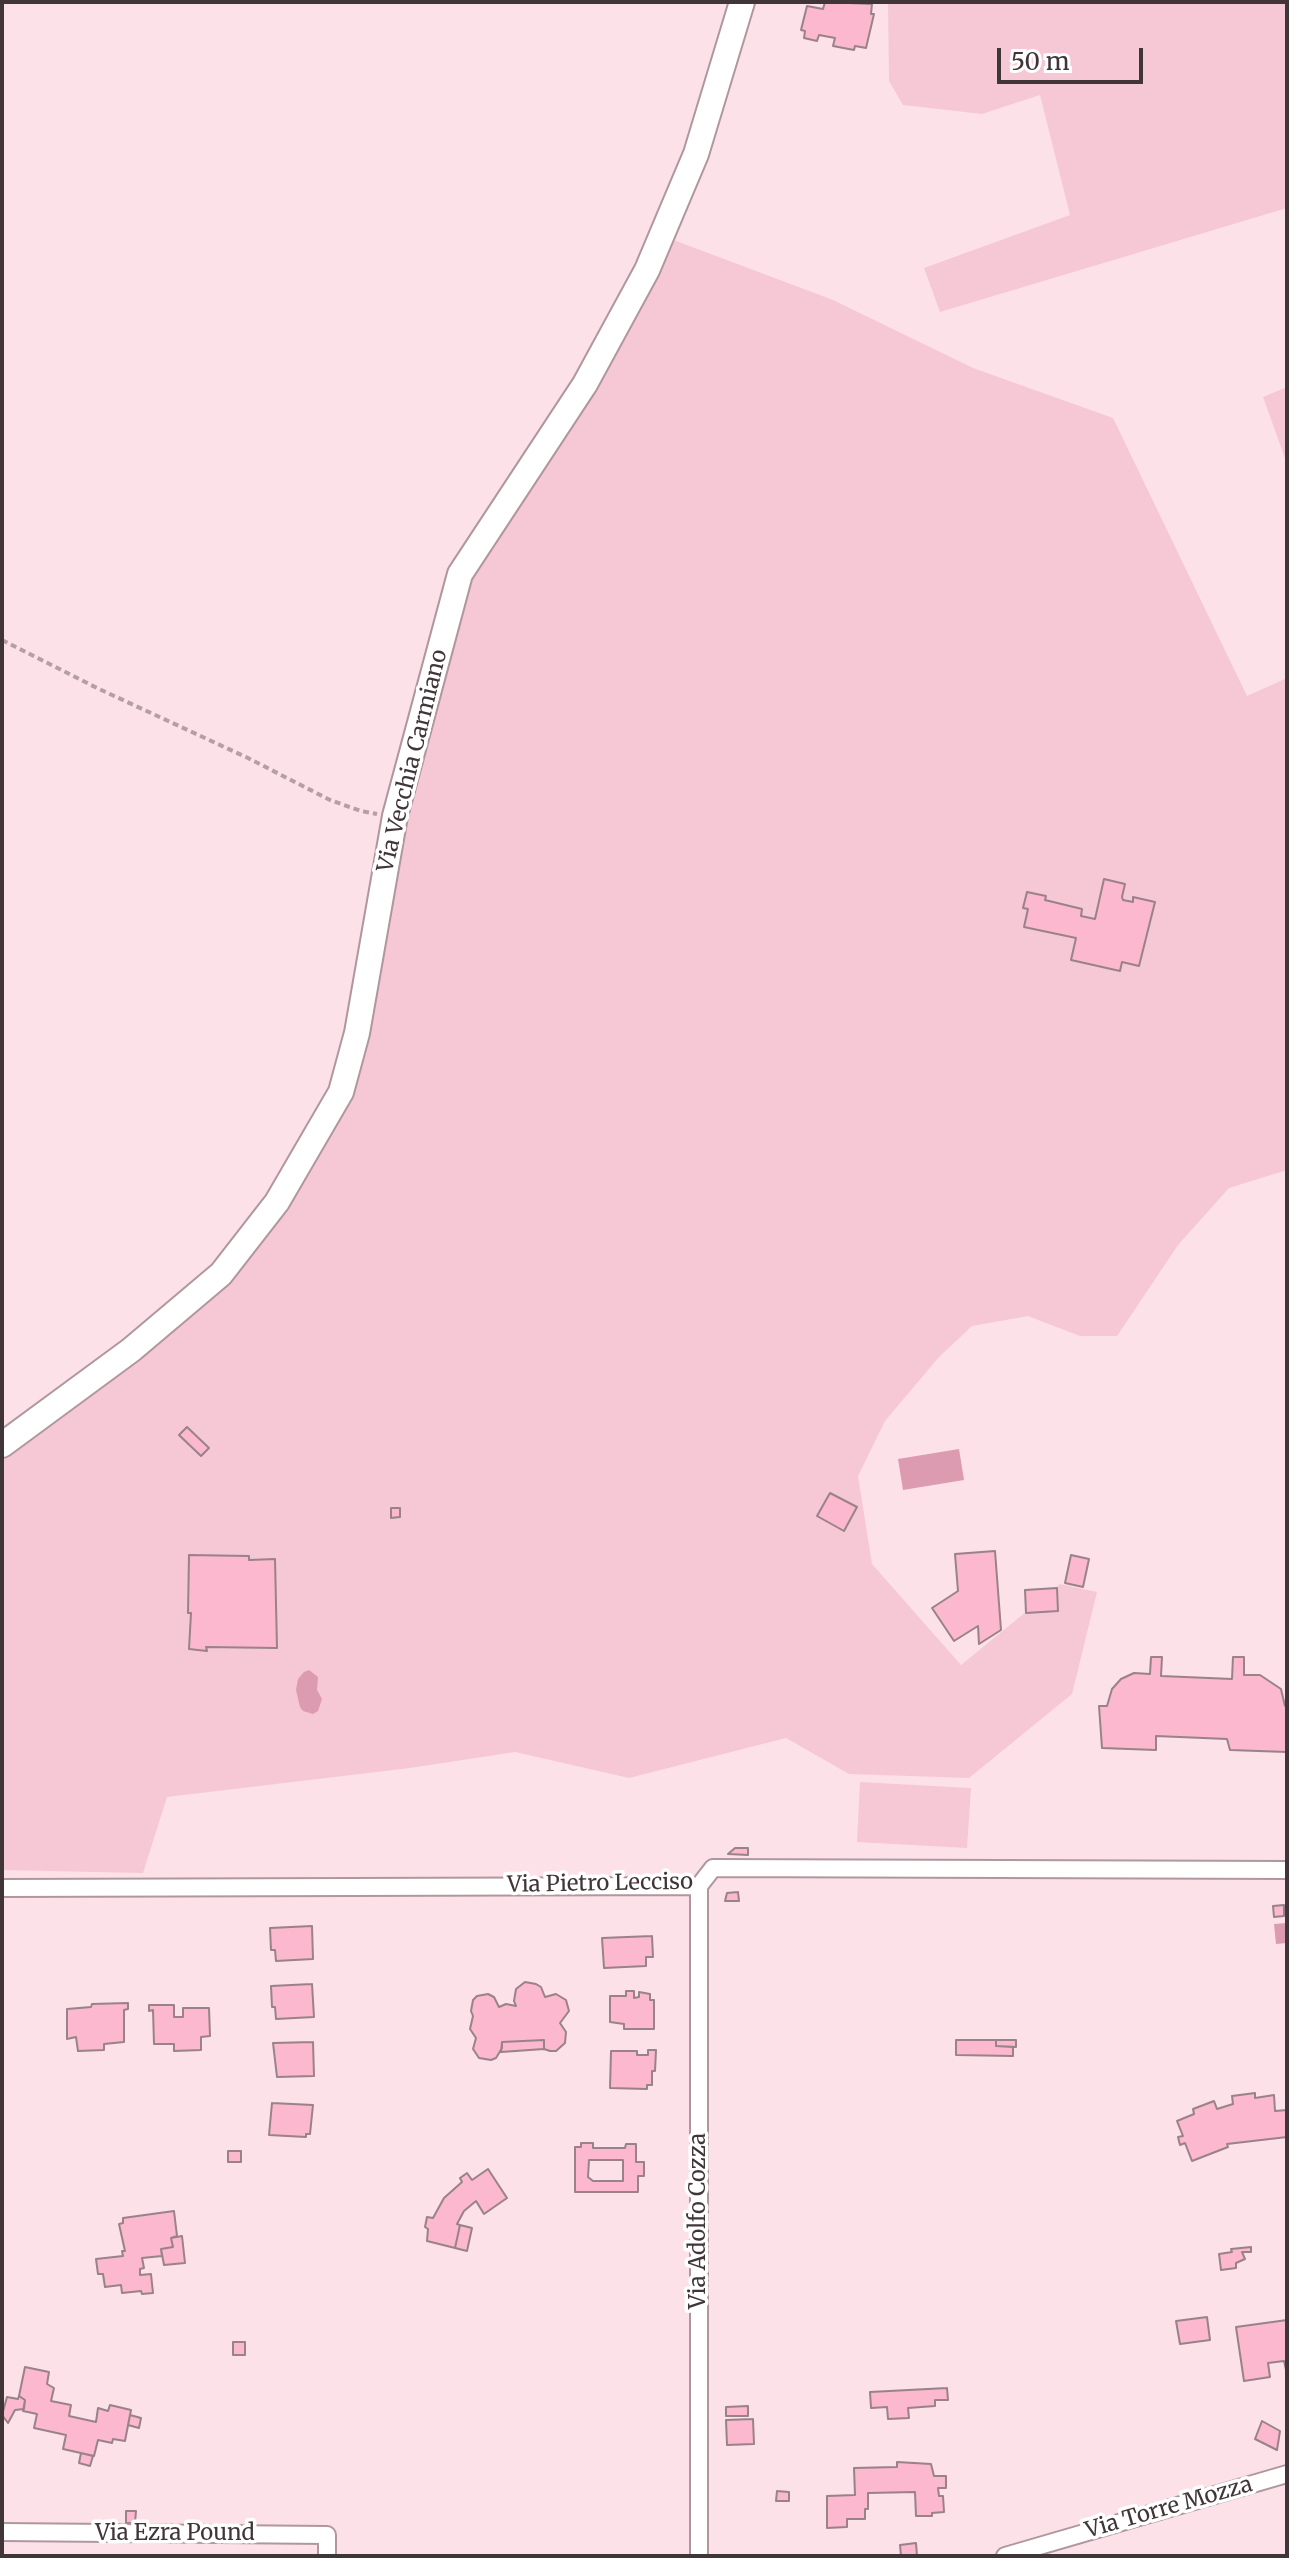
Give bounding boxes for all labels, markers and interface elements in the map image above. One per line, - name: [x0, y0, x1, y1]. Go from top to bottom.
- scale bar: [1001, 32, 1147, 82]
- text: 50 m: [1011, 46, 1070, 77]
- street label: Via Vecchia Carmiano: [373, 647, 453, 875]
- street label: Via Pietro Lecciso: [507, 1869, 693, 1899]
- street label: Via Adolfo Cozza: [686, 2133, 712, 2309]
- street label: Via Torre Mozza: [1082, 2472, 1256, 2544]
- street label: Via Ezra Pound: [95, 2521, 255, 2547]

